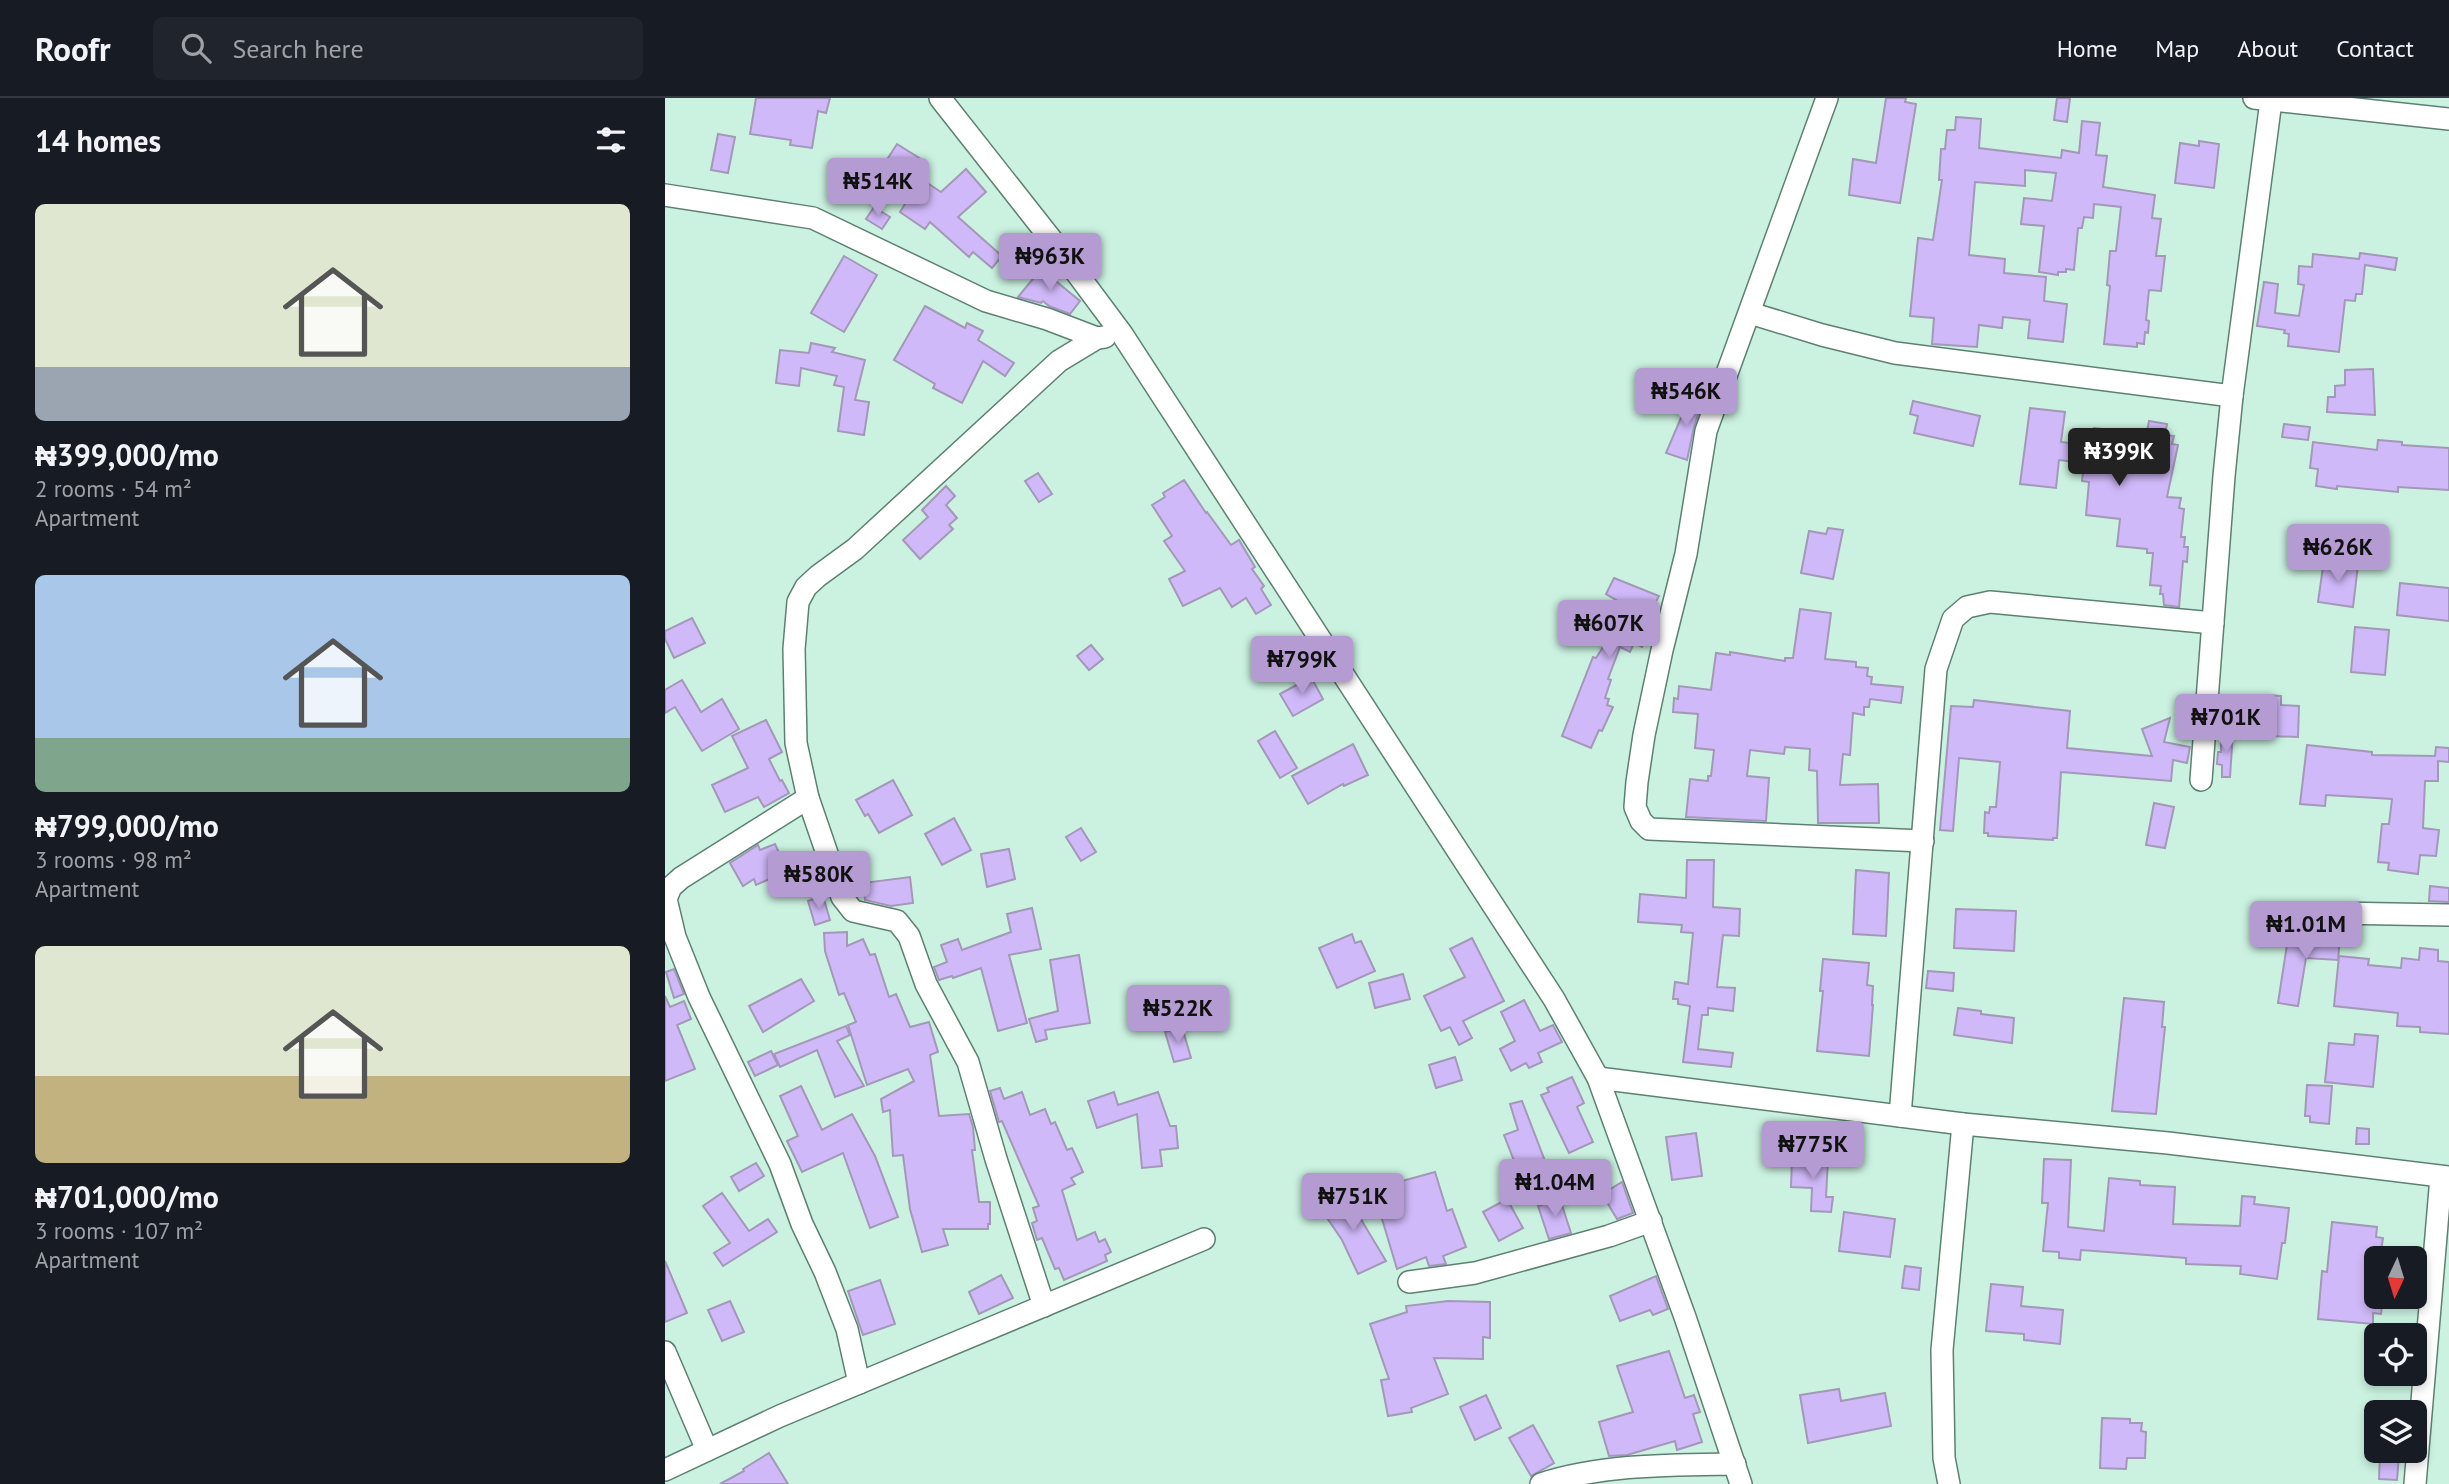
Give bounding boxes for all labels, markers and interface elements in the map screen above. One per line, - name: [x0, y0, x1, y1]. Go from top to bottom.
- search box: [153, 17, 643, 80]
- text: Roofr: [35, 27, 111, 70]
- icon: search: [177, 29, 215, 67]
- text: Search here: [233, 32, 364, 65]
- text: Home: [2057, 33, 2117, 64]
- text: Map: [2155, 33, 2199, 64]
- text: About: [2237, 33, 2298, 64]
- text: Contact: [2336, 33, 2414, 64]
- text: 14 homes: [35, 121, 161, 160]
- icon: filters: [592, 121, 630, 159]
- pin: ₦514K: [829, 158, 927, 218]
- text: ₦514K: [843, 166, 913, 195]
- pin: ₦963K: [1001, 234, 1099, 293]
- text: ₦963K: [1015, 241, 1085, 270]
- icon: home: [270, 249, 396, 375]
- pin: ₦546K: [1637, 368, 1735, 428]
- text: ₦546K: [1651, 376, 1721, 405]
- pin: ₦399K: [2070, 428, 2168, 488]
- text: ₦399,000/mo: [35, 435, 219, 474]
- text: ₦399K: [2084, 436, 2154, 465]
- text: 2 rooms · 54 m²: [35, 474, 192, 503]
- text: Apartment: [35, 503, 139, 532]
- pin: ₦626K: [2289, 524, 2387, 584]
- text: ₦626K: [2303, 532, 2373, 561]
- pin: ₦607K: [1560, 601, 1658, 660]
- text: ₦607K: [1574, 608, 1644, 637]
- icon: home: [270, 620, 396, 746]
- pin: ₦799K: [1253, 636, 1351, 696]
- text: ₦799K: [1267, 644, 1337, 673]
- pin: ₦701K: [2177, 694, 2275, 754]
- text: ₦701K: [2191, 702, 2261, 731]
- text: ₦799,000/mo: [35, 806, 219, 845]
- text: 3 rooms · 98 m²: [35, 845, 192, 874]
- pin: ₦580K: [770, 852, 868, 911]
- text: ₦580K: [784, 859, 854, 888]
- text: Apartment: [35, 874, 139, 903]
- pin: ₦1.01M: [2249, 902, 2363, 961]
- text: ₦1.01M: [2266, 909, 2346, 938]
- pin: ₦522K: [1129, 986, 1227, 1045]
- icon: home: [270, 991, 396, 1117]
- text: ₦522K: [1143, 993, 1213, 1022]
- pin: ₦775K: [1764, 1122, 1862, 1181]
- text: ₦775K: [1778, 1129, 1848, 1158]
- pin: ₦1.04M: [1498, 1160, 1612, 1219]
- text: ₦1.04M: [1515, 1167, 1595, 1196]
- pin: ₦751K: [1304, 1174, 1402, 1233]
- text: ₦701,000/mo: [35, 1177, 219, 1216]
- text: ₦751K: [1318, 1181, 1388, 1210]
- text: 3 rooms · 107 m²: [35, 1216, 203, 1245]
- text: Apartment: [35, 1245, 139, 1274]
- north arrow: [2364, 1246, 2427, 1309]
- map controls: [2364, 1246, 2427, 1463]
- button: locate: [2364, 1323, 2427, 1386]
- button: layers: [2364, 1400, 2427, 1463]

